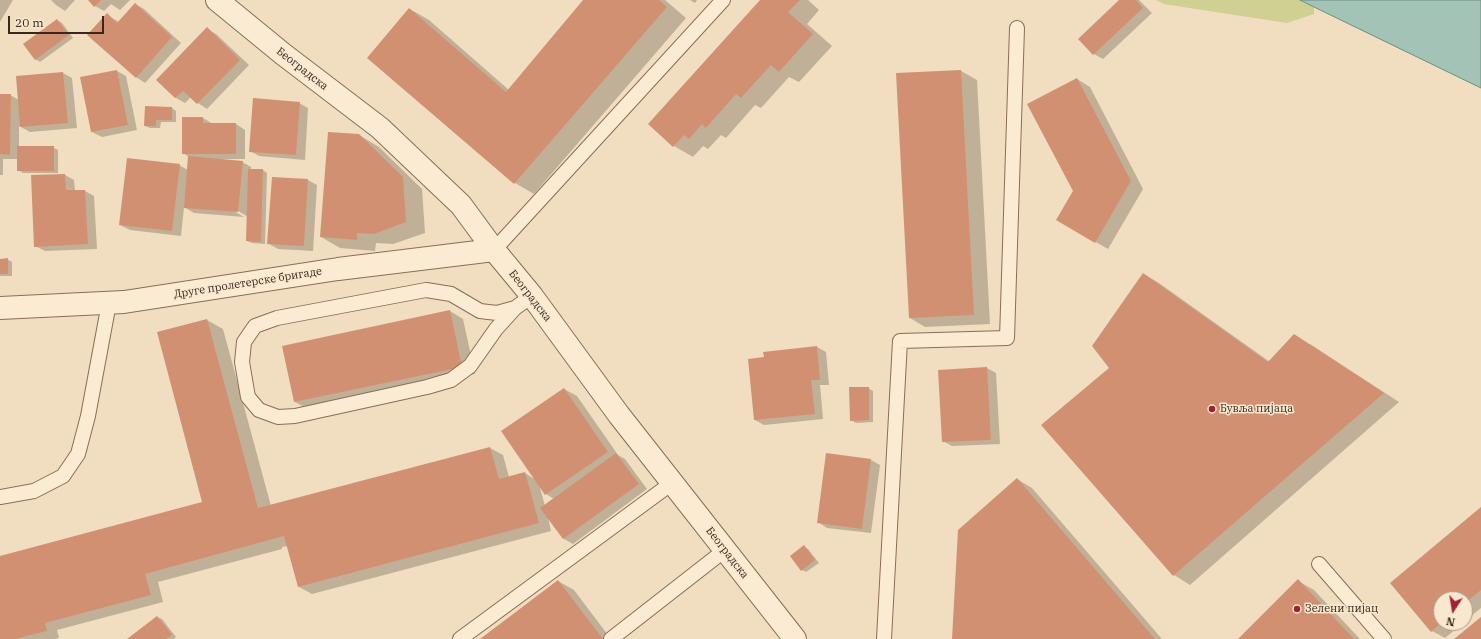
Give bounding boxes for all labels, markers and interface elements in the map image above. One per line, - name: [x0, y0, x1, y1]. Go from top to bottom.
- scale bar: [10, 8, 106, 34]
- text: 20 m: [15, 15, 44, 30]
- street label: Београдска: [274, 45, 330, 93]
- street label: Друге пролетерске бригаде: [173, 265, 323, 301]
- street label: Београдска: [506, 268, 554, 324]
- place label: Бувља пијаца: [1220, 402, 1293, 416]
- marker: Бувља пијаца: [1207, 404, 1217, 414]
- street label: Београдска: [703, 525, 751, 581]
- north arrow: [1433, 591, 1473, 631]
- place label: Зелени пијац: [1305, 602, 1378, 616]
- marker: Зелени пијац: [1292, 604, 1302, 614]
- text: N: [1445, 614, 1456, 630]

